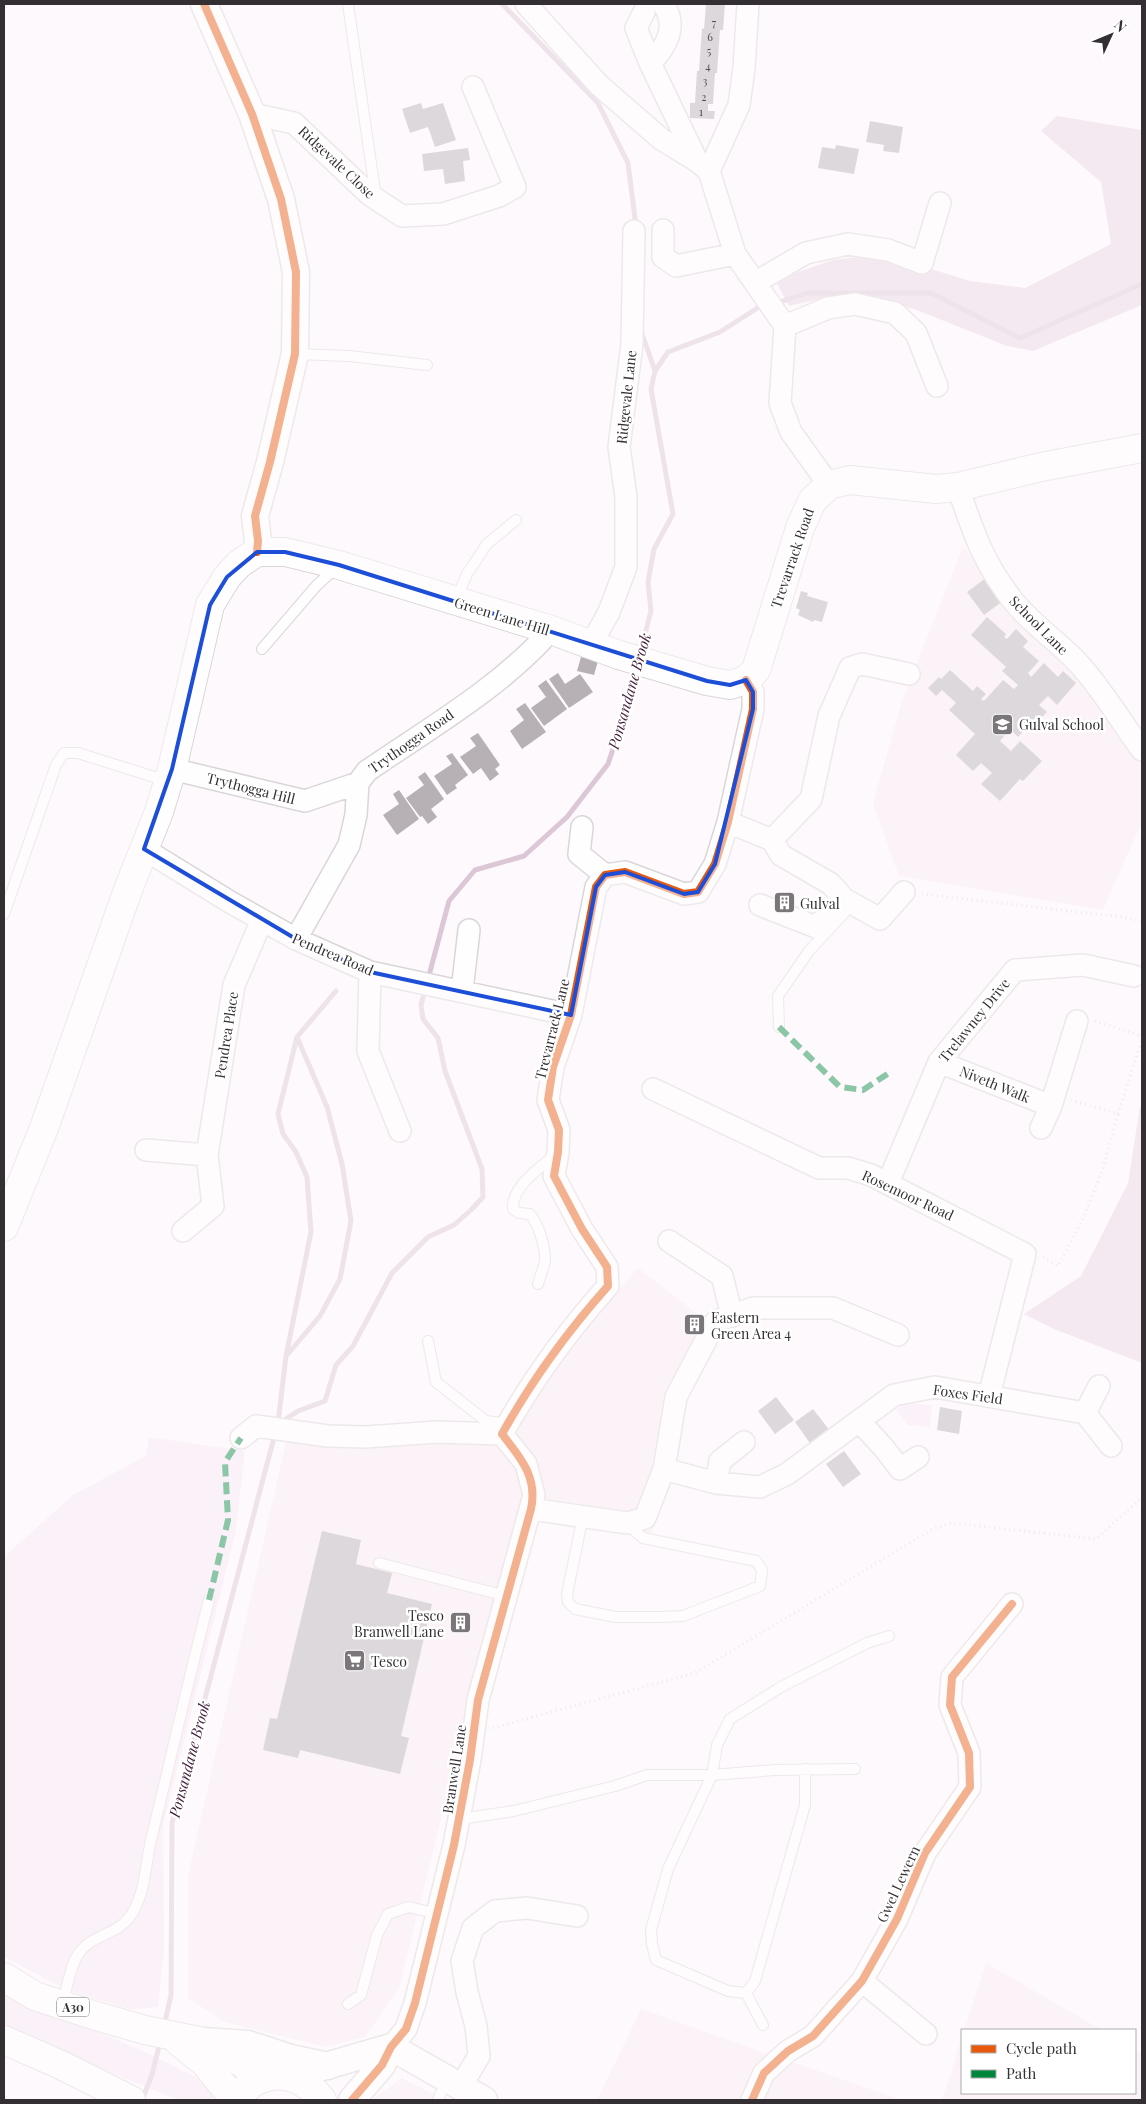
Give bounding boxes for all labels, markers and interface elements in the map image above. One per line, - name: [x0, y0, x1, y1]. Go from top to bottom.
- north arrow: [1086, 10, 1136, 60]
- house number: 7: [712, 15, 717, 30]
- text: N: [1110, 15, 1131, 36]
- house number: 6: [707, 29, 713, 44]
- house number: 5: [707, 43, 712, 58]
- house number: 4: [705, 58, 711, 73]
- house number: 3: [703, 73, 708, 88]
- house number: 2: [701, 89, 707, 104]
- house number: 1: [699, 104, 703, 119]
- street label: Ridgevale Close: [295, 122, 379, 202]
- street label: Ridgevale Lane: [612, 349, 640, 445]
- street label: Trevarrack Road: [766, 505, 818, 611]
- street label: School Lane: [1005, 591, 1073, 659]
- street label: Green Lane Hill: [452, 592, 552, 640]
- water label: Ponsandane Brook: [603, 630, 655, 752]
- street label: Trythogga Road: [365, 705, 457, 777]
- school or university icon: Gulval School: [991, 712, 1015, 736]
- place label: Gulval School: [1019, 715, 1104, 734]
- street label: Trythogga Hill: [205, 768, 297, 808]
- building icon: Gulval: [772, 891, 796, 915]
- place label: Gulval: [800, 894, 840, 913]
- street label: Pendrea Road: [289, 928, 377, 980]
- street label: Trelawney Drive: [934, 974, 1014, 1066]
- street label: Trevarrack Lane: [530, 977, 574, 1081]
- street label: Pendrea Place: [210, 990, 242, 1080]
- street label: Niveth Walk: [957, 1061, 1033, 1107]
- street label: Rosemoor Road: [859, 1165, 957, 1225]
- place label: Eastern Green Area 4: [711, 1308, 791, 1343]
- building icon: Eastern Green Area 4: [683, 1313, 707, 1337]
- street label: Foxes Field: [932, 1380, 1004, 1408]
- place label: Tesco Branwell Lane: [354, 1606, 444, 1641]
- building icon: Tesco Branwell Lane: [448, 1611, 472, 1635]
- supermarket icon: Tesco: [343, 1649, 367, 1673]
- place label: Tesco: [371, 1652, 407, 1671]
- water label: Ponsandane Brook: [164, 1698, 214, 1820]
- street label: Branwell Lane: [438, 1723, 470, 1815]
- street label: Gwel Lewern: [872, 1842, 924, 1925]
- road number: A30: [57, 1998, 89, 2016]
- legend: [961, 2029, 1136, 2094]
- text: Cycle path: [1006, 2038, 1077, 2058]
- text: Path: [1006, 2063, 1036, 2083]

